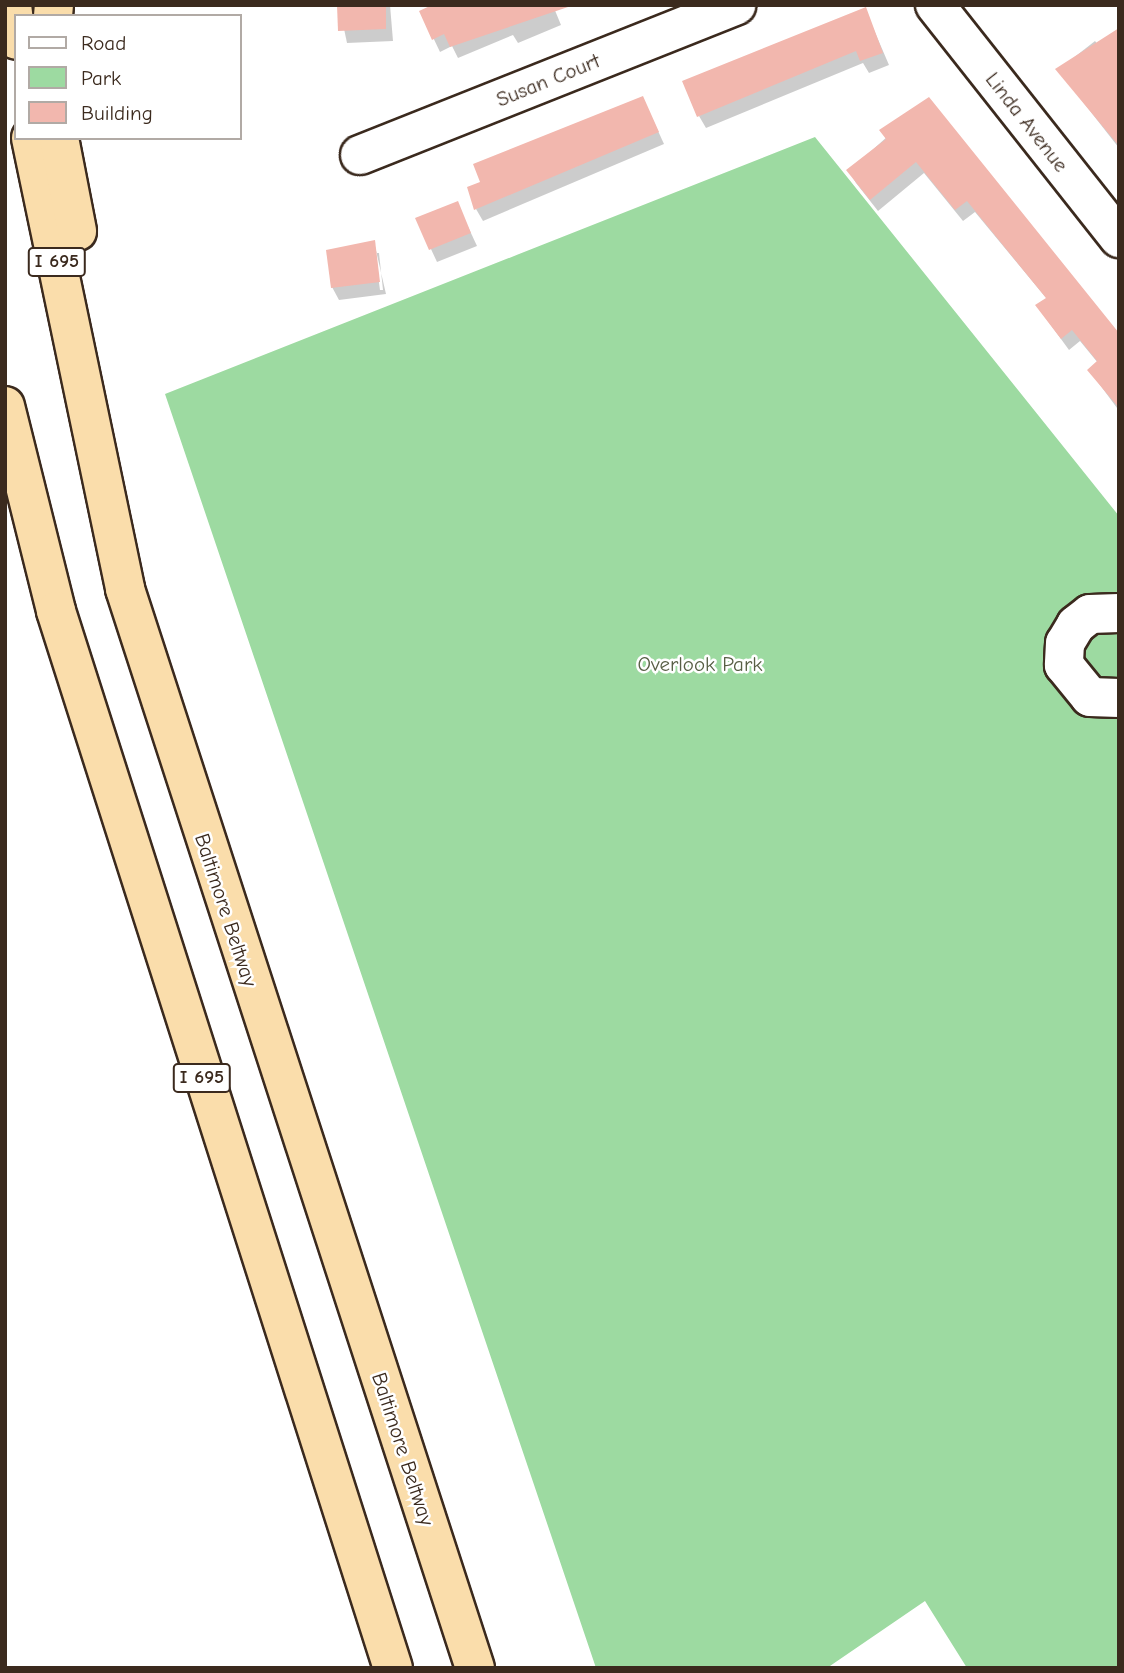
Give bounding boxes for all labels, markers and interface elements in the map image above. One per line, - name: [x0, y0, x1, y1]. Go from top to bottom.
- legend: [14, 14, 242, 140]
- text: Road: [81, 31, 126, 55]
- street label: Susan Court: [493, 48, 603, 112]
- text: Park: [81, 66, 121, 90]
- street label: Linda Avenue: [980, 67, 1074, 177]
- text: Building: [81, 101, 153, 125]
- road number: I 695: [27, 246, 87, 278]
- park label: Overlook Park: [638, 651, 762, 677]
- street label: Baltimore Beltway: [189, 830, 263, 990]
- road number: I 695: [172, 1062, 232, 1094]
- street label: Baltimore Beltway: [366, 1369, 440, 1529]

